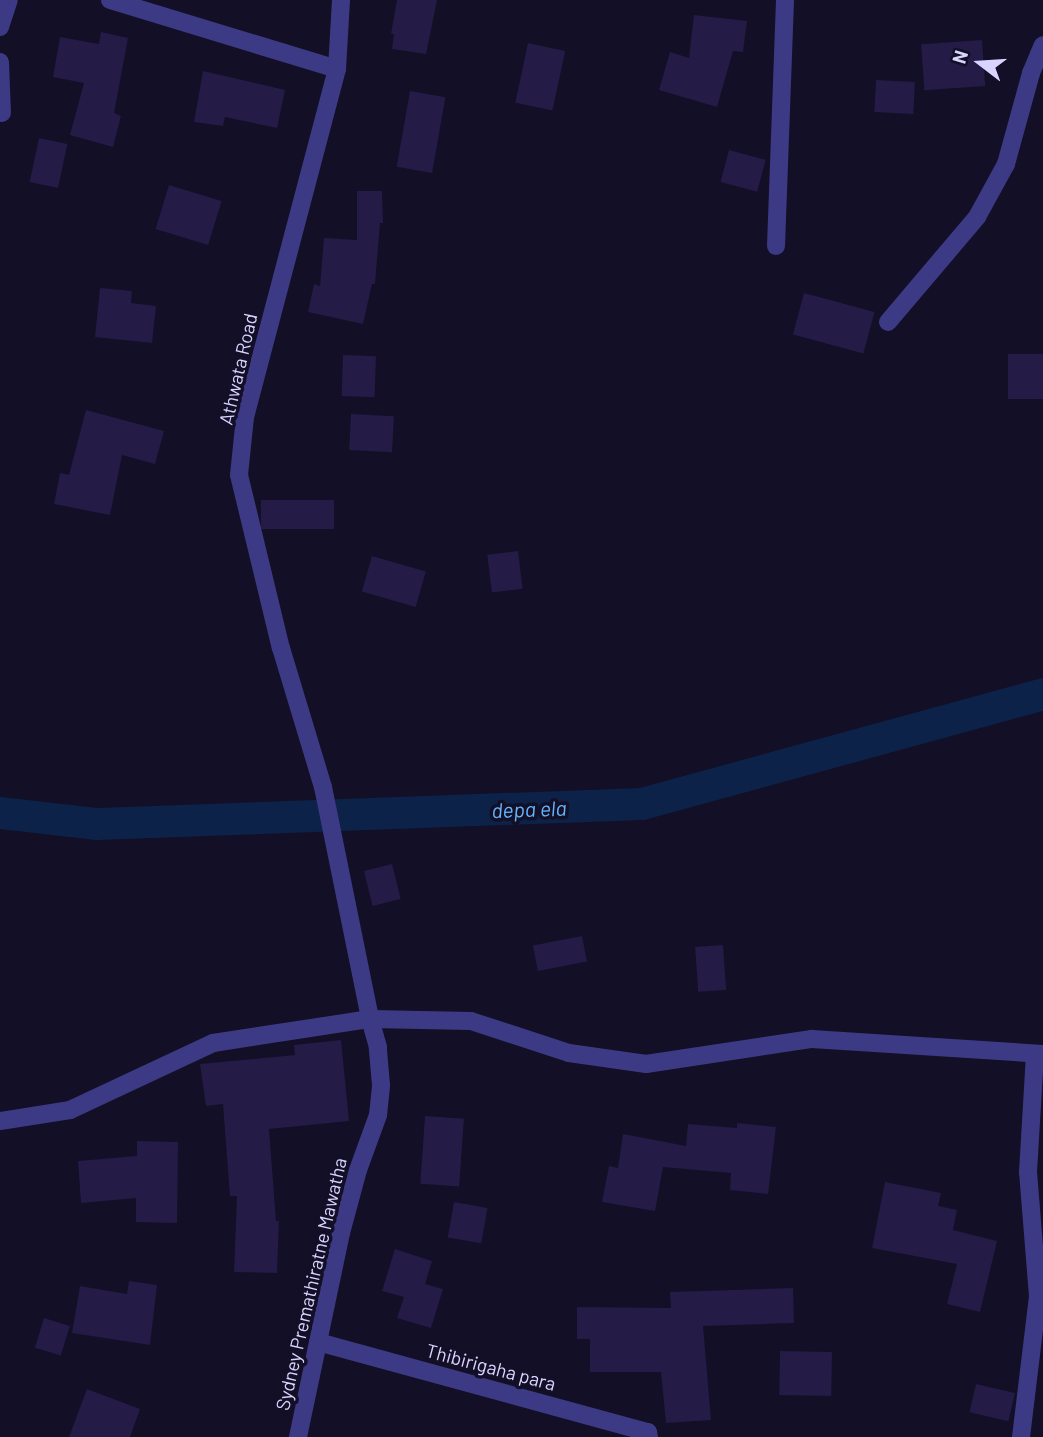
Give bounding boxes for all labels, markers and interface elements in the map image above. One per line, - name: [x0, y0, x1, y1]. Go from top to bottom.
- north arrow: [945, 28, 1015, 98]
- text: N: [947, 47, 972, 66]
- street label: Athwata Road: [214, 311, 262, 427]
- water label: depa ela: [491, 795, 567, 823]
- street label: Sydney Premathiratne Mawatha: [271, 1155, 351, 1413]
- street label: Thibirigaha para: [424, 1339, 558, 1395]

